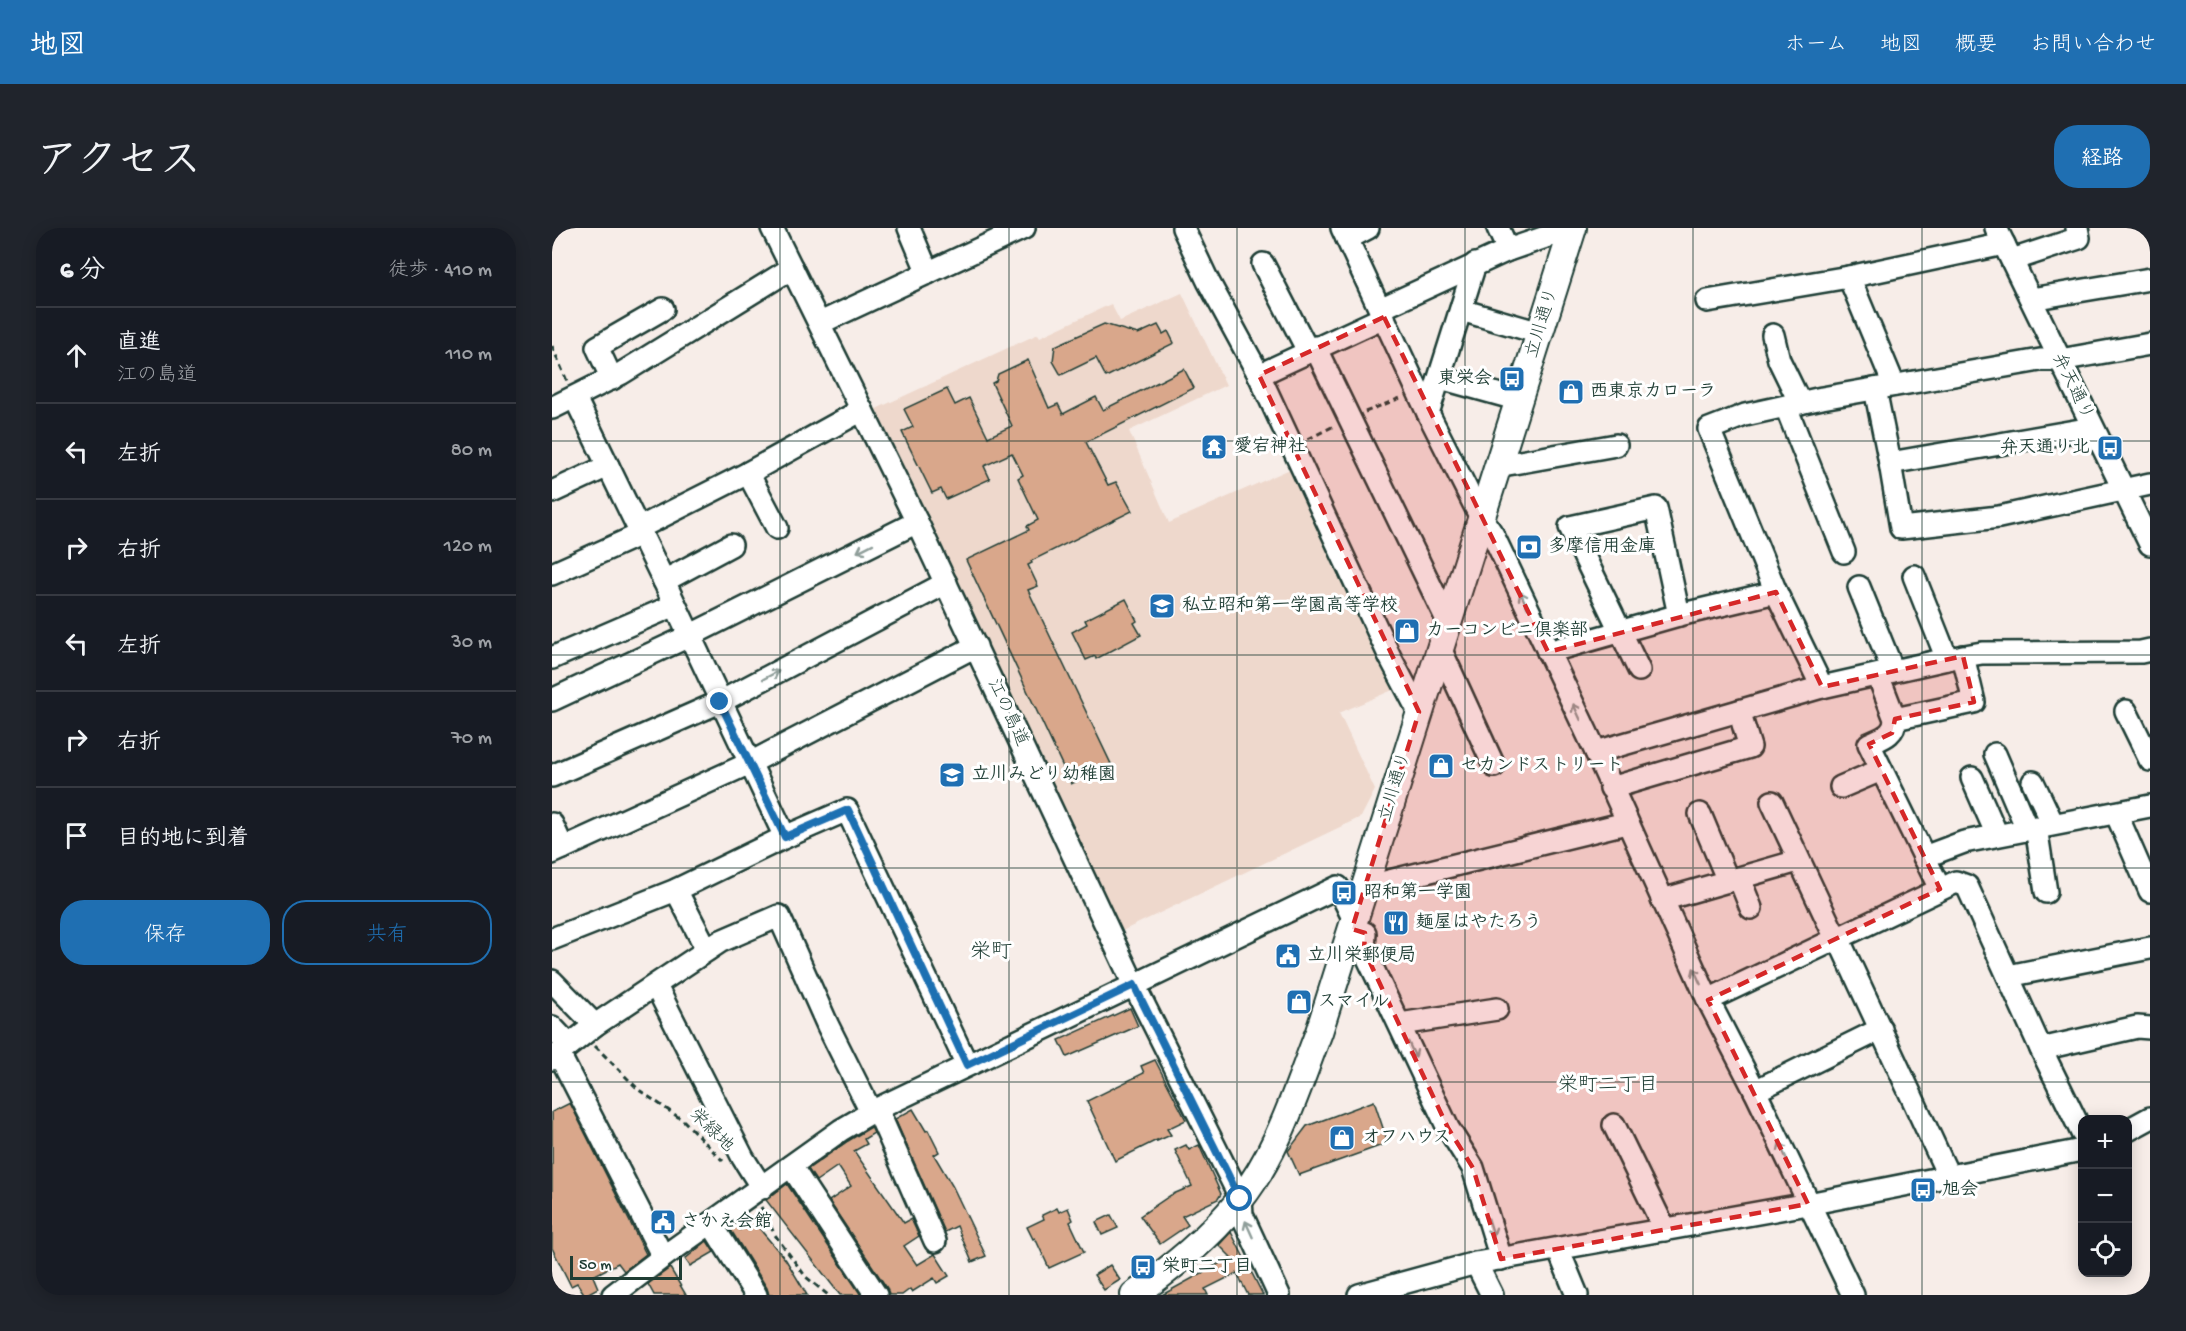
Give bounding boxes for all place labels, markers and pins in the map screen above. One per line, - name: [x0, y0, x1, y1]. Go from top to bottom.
- bus stop icon: 東栄会: [1497, 364, 1527, 394]
- place label: 東栄会: [1438, 368, 1492, 390]
- shop icon: 西東京カローラ: [1556, 377, 1586, 407]
- place label: 西東京カローラ: [1590, 381, 1716, 403]
- temple icon: 愛宕神社: [1199, 432, 1229, 462]
- bus stop icon: 弁天通り北: [2095, 433, 2125, 463]
- place label: 愛宕神社: [1234, 436, 1306, 458]
- place label: 弁天通り北: [2000, 437, 2090, 459]
- bank icon: 多摩信用金庫: [1514, 532, 1544, 562]
- place label: 多摩信用金庫: [1548, 535, 1656, 558]
- school or university icon: 私立昭和第一学園高等学校: [1147, 591, 1177, 621]
- place label: 私立昭和第一学園高等学校: [1182, 595, 1398, 617]
- shop icon: カーコンビニ倶楽部: [1392, 616, 1422, 646]
- place label: カーコンビニ倶楽部: [1426, 620, 1588, 642]
- shop icon: セカンドストリート: [1426, 751, 1456, 781]
- place label: セカンドストリート: [1460, 756, 1623, 777]
- school or university icon: 立川みどり幼稚園: [937, 760, 967, 790]
- place label: 立川みどり幼稚園: [972, 764, 1116, 786]
- bus stop icon: 昭和第一学園: [1329, 878, 1359, 908]
- place label: 昭和第一学園: [1364, 882, 1472, 904]
- restaurant icon: 麺屋はやたろう: [1381, 908, 1411, 938]
- place label: 麺屋はやたろう: [1416, 912, 1542, 934]
- public building icon: 立川栄郵便局: [1273, 941, 1303, 971]
- place label: 立川栄郵便局: [1308, 945, 1416, 967]
- shop icon: スマイル: [1284, 987, 1314, 1017]
- place label: スマイル: [1318, 992, 1389, 1013]
- shop icon: オフハウス: [1327, 1123, 1357, 1153]
- place label: オフハウス: [1362, 1128, 1451, 1149]
- bus stop icon: 旭会: [1908, 1175, 1938, 1205]
- place label: 旭会: [1942, 1179, 1978, 1201]
- public building icon: さかえ会館: [648, 1207, 678, 1237]
- place label: さかえ会館: [682, 1211, 772, 1233]
- bus stop icon: 栄町二丁目: [1128, 1252, 1158, 1282]
- place label: 栄町二丁目: [1162, 1256, 1252, 1278]

